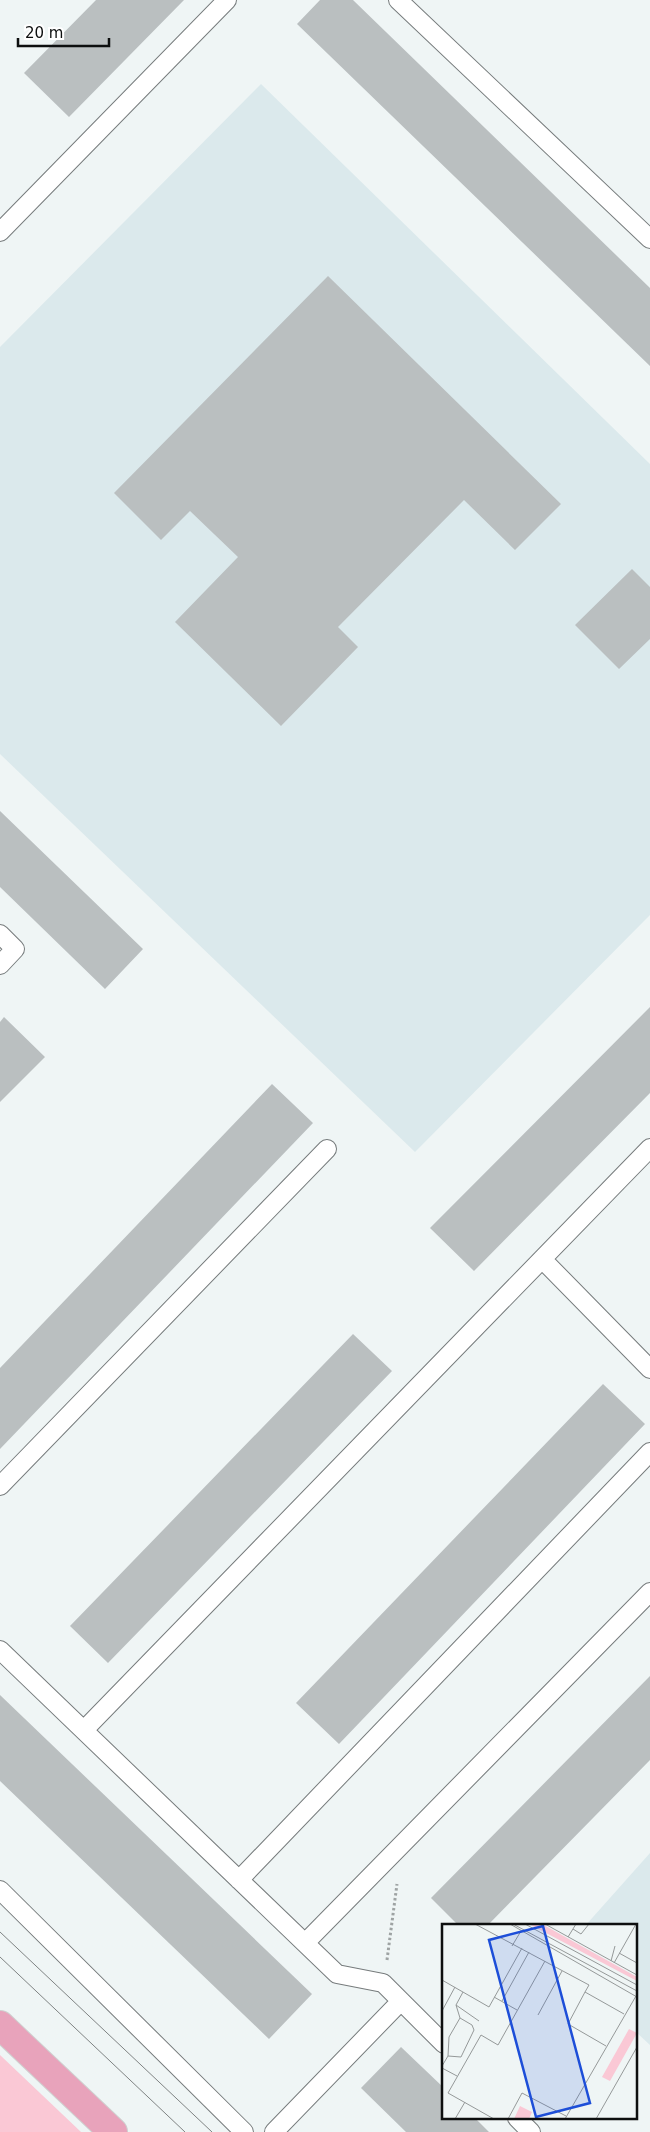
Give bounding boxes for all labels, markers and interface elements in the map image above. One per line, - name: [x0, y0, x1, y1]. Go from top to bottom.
- scale bar: [18, 15, 109, 47]
- text: 20 m: [25, 24, 63, 42]
- inset map: [442, 1924, 638, 2120]

